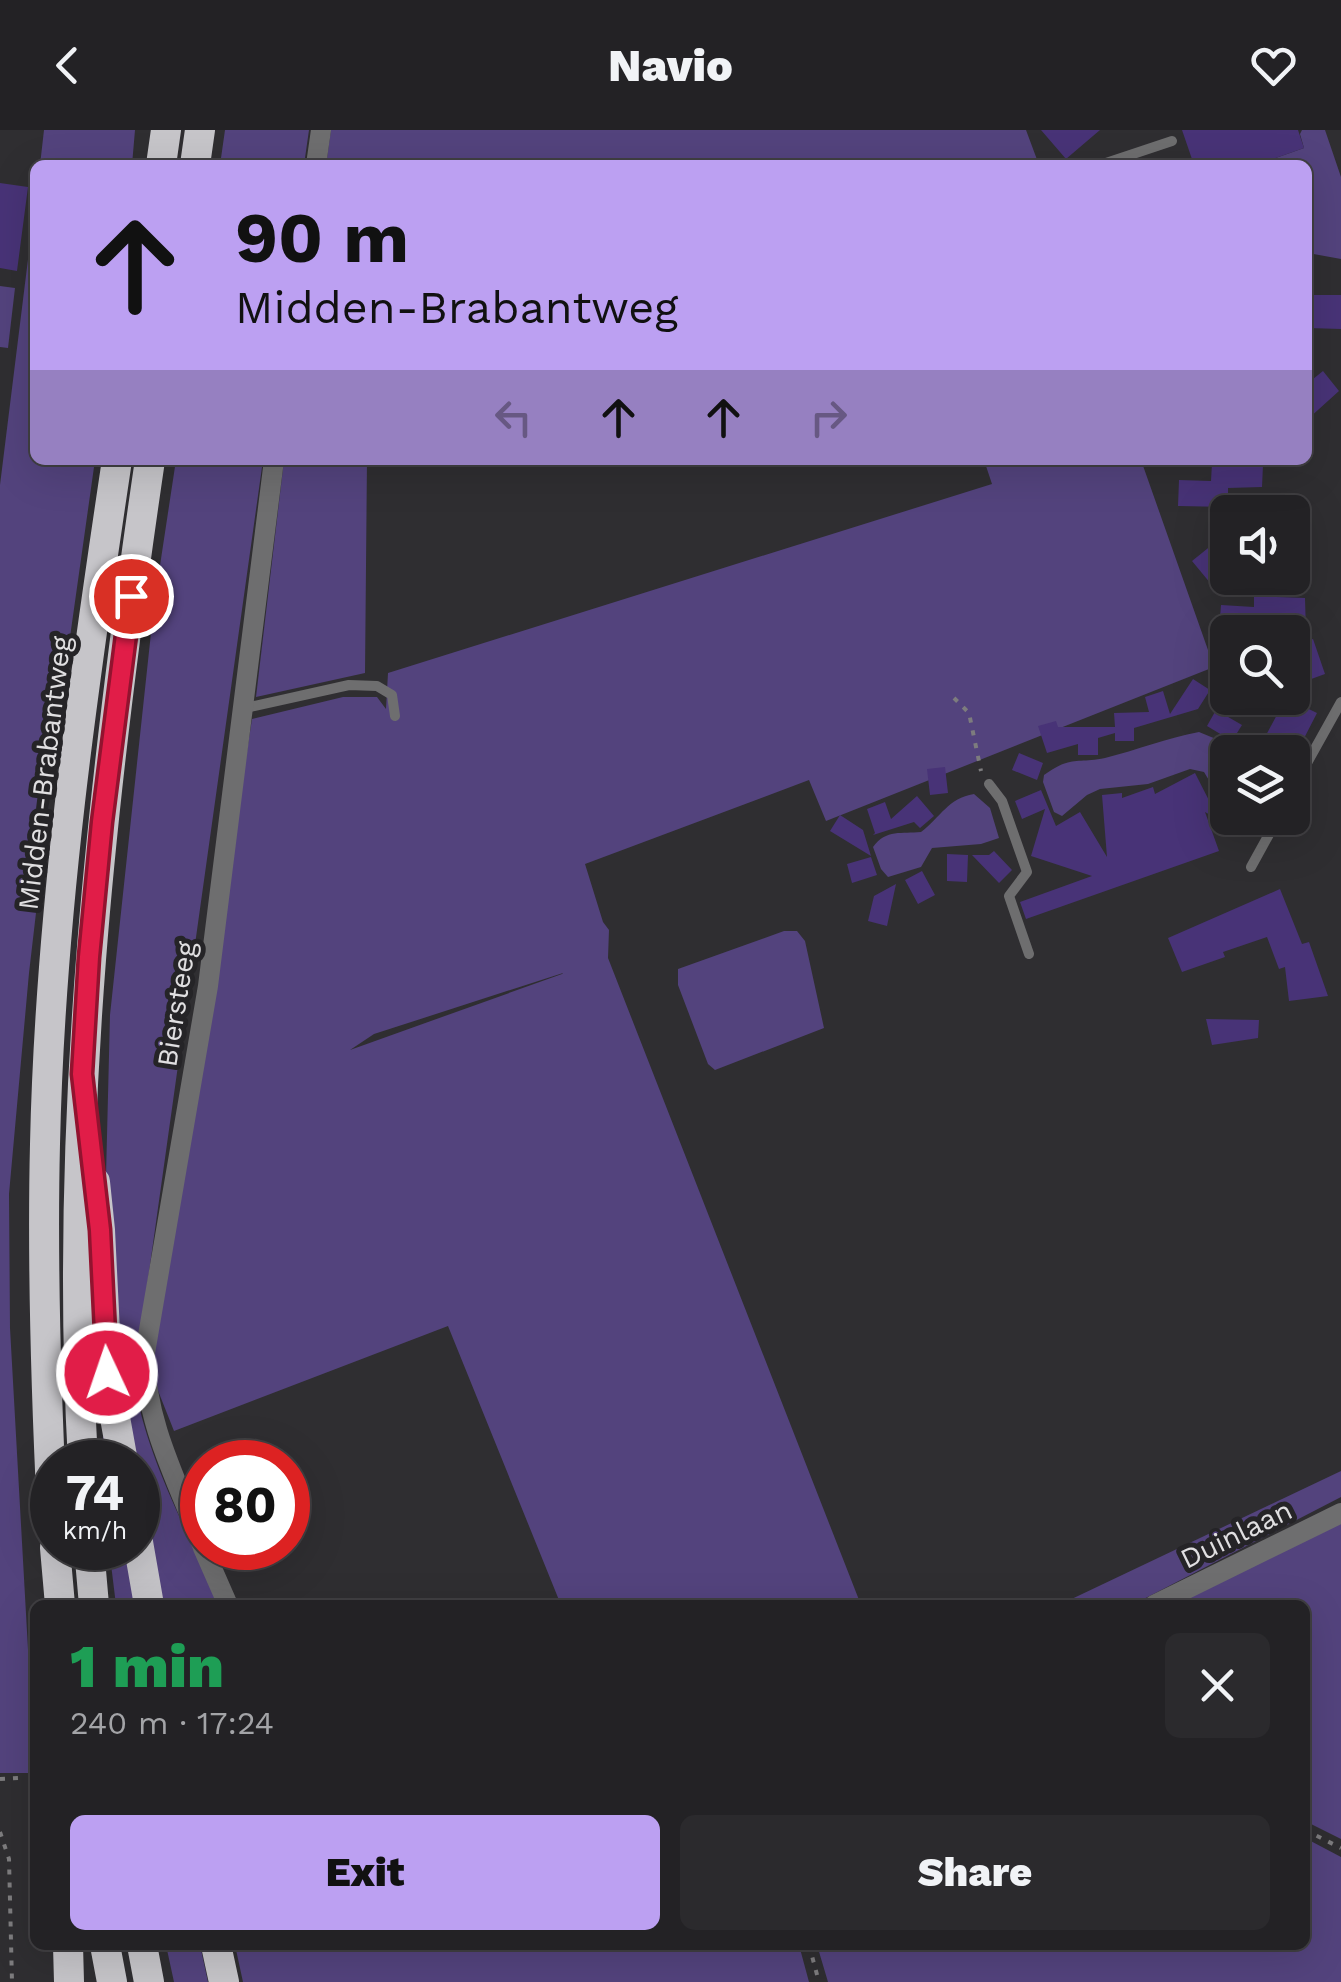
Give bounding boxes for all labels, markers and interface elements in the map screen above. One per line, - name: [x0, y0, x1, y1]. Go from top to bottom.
- icon: back: [40, 38, 95, 93]
- icon: heart: [1246, 38, 1301, 93]
- text: Navio: [608, 39, 733, 92]
- text: 90 m: [235, 197, 409, 279]
- icon: ahead: [70, 200, 200, 330]
- text: Midden-Brabantweg: [235, 281, 678, 334]
- icon: left: [486, 390, 541, 445]
- icon: ahead: [591, 390, 646, 445]
- icon: ahead: [696, 390, 751, 445]
- icon: right: [801, 390, 856, 445]
- map controls: [1210, 495, 1310, 835]
- button: sound: [1210, 495, 1310, 595]
- pin: [89, 554, 174, 639]
- icon: arrive: [104, 569, 159, 624]
- button: search: [1210, 615, 1310, 715]
- street label: Midden-Brabantweg: [11, 634, 78, 912]
- button: layers: [1210, 735, 1310, 835]
- street label: Biersteeg: [150, 939, 203, 1069]
- position arrow: [55, 1321, 159, 1425]
- speed limit sign: 80: [180, 1440, 310, 1570]
- text: 74: [66, 1463, 124, 1522]
- street label: Duinlaan: [1175, 1493, 1297, 1576]
- text: km/h: [63, 1516, 127, 1545]
- text: 1 min: [70, 1631, 224, 1702]
- button: close: [1165, 1633, 1270, 1738]
- text: 240 m · 17:24: [70, 1704, 274, 1742]
- button: Exit: [70, 1815, 660, 1930]
- button: Share: [680, 1815, 1270, 1930]

